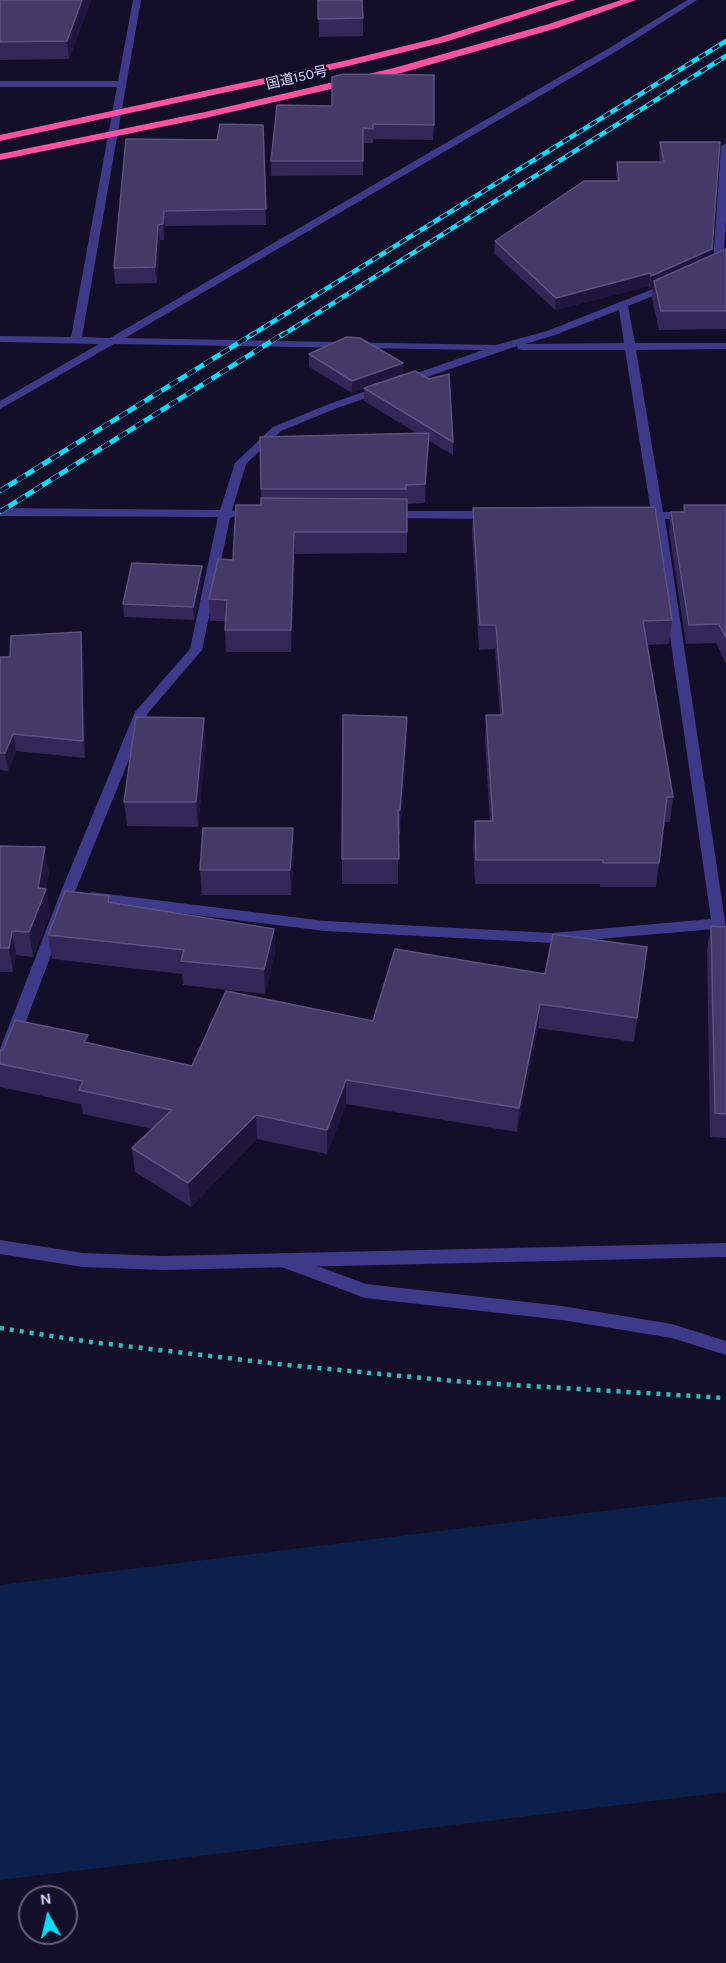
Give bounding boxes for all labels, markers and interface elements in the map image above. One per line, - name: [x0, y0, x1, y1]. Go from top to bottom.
- street label: 国道150号: [264, 63, 330, 93]
- north arrow: [18, 1885, 78, 1945]
- text: N: [39, 1888, 53, 1909]

